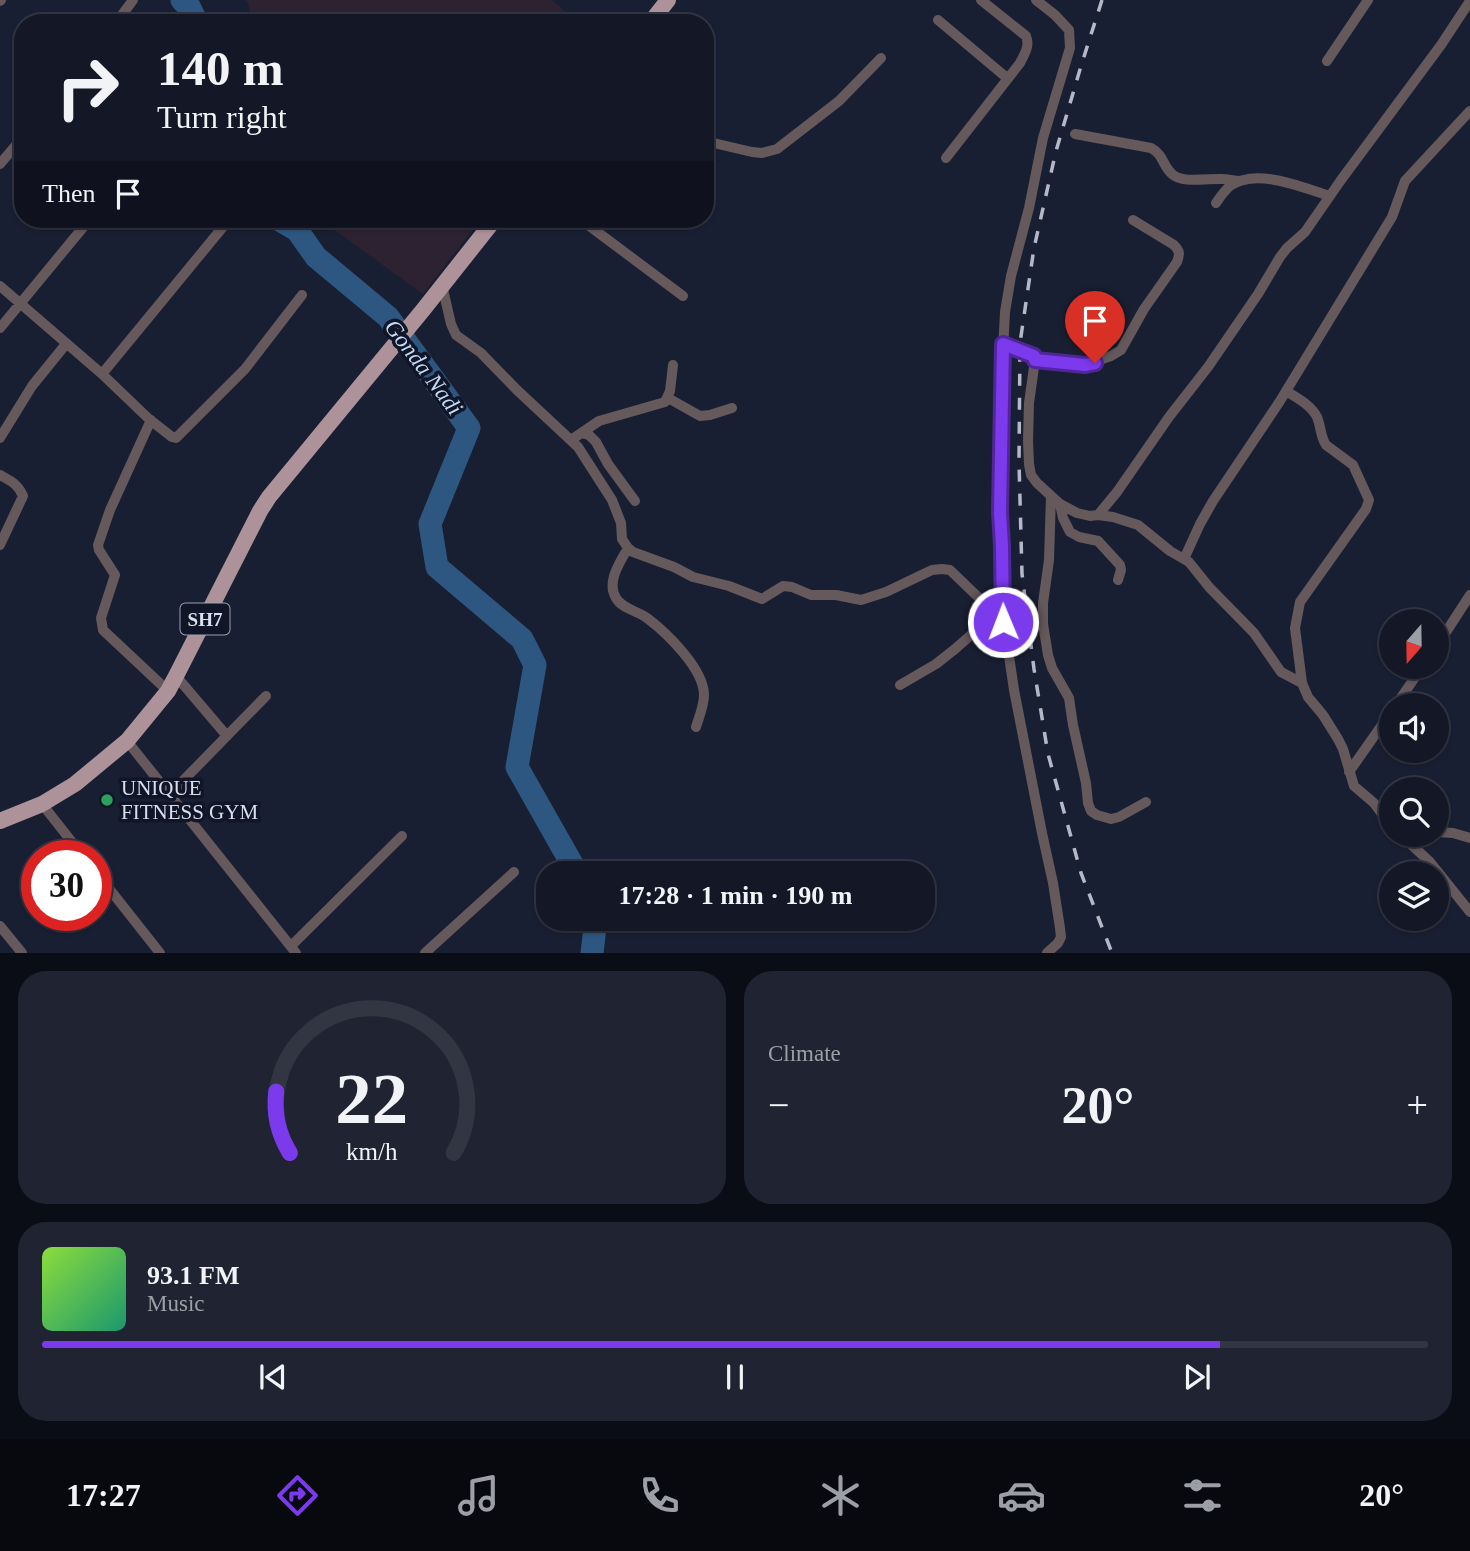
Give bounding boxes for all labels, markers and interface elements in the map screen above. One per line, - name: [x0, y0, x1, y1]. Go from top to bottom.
- text: 140 m: [157, 41, 284, 96]
- icon: right: [42, 42, 133, 133]
- text: Turn right: [157, 99, 287, 135]
- icon: arrive: [109, 175, 147, 213]
- text: Then: [42, 179, 95, 208]
- pin: [1065, 291, 1125, 363]
- icon: arrive: [1076, 302, 1114, 340]
- water label: Gonda Nadi: [380, 315, 468, 420]
- position arrow: [966, 585, 1040, 659]
- road number: SH7: [180, 604, 230, 634]
- north arrow: [1379, 609, 1449, 679]
- map controls: [1379, 609, 1449, 931]
- button: sound: [1379, 693, 1449, 763]
- place label: UNIQUE FITNESS GYM: [121, 776, 258, 824]
- button: search: [1379, 777, 1449, 847]
- marker: UNIQUE FITNESS GYM: [99, 792, 115, 808]
- speed limit sign: 30: [21, 840, 112, 931]
- button: layers: [1379, 861, 1449, 931]
- text: 17:28 · 1 min · 190 m: [619, 881, 853, 910]
- text: Climate: [768, 1041, 841, 1066]
- text: 22: [336, 1059, 408, 1140]
- text: 20°: [1062, 1077, 1134, 1134]
- text: −: [768, 1084, 789, 1126]
- text: +: [1407, 1084, 1428, 1126]
- text: km/h: [346, 1138, 398, 1165]
- text: 93.1 FM: [147, 1261, 239, 1290]
- text: Music: [147, 1291, 205, 1316]
- icon: previous: [254, 1358, 292, 1396]
- icon: pause: [716, 1358, 754, 1396]
- icon: next: [1178, 1358, 1216, 1396]
- icon: directions: [273, 1471, 322, 1520]
- icon: music: [454, 1471, 503, 1520]
- icon: phone: [635, 1471, 684, 1520]
- icon: climate: [816, 1471, 865, 1520]
- icon: car: [997, 1471, 1046, 1520]
- icon: filters: [1178, 1471, 1227, 1520]
- text: 17:27: [66, 1477, 141, 1513]
- text: 20°: [1359, 1477, 1404, 1513]

